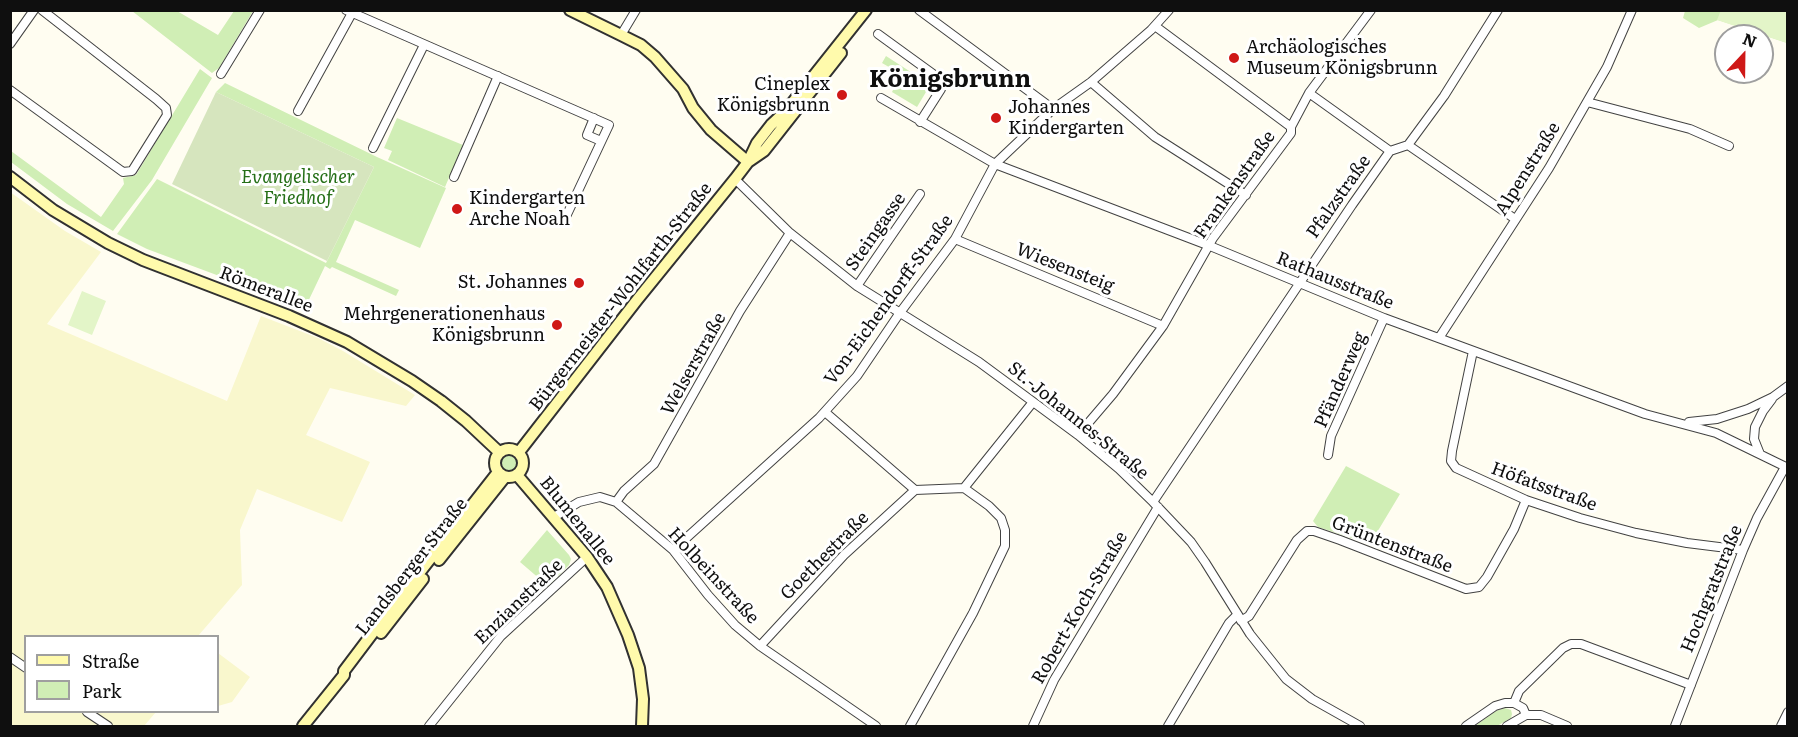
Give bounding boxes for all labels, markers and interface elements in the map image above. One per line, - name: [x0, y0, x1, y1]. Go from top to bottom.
- north arrow: [1714, 24, 1774, 84]
- text: N: [1739, 26, 1761, 53]
- place label: Archäologisches Museum Königsbrunn: [1246, 37, 1438, 80]
- marker: Archäologisches Museum Königsbrunn: [1227, 51, 1241, 65]
- district label: Königsbrunn: [869, 66, 1031, 94]
- place label: Cineplex Königsbrunn: [717, 74, 830, 116]
- marker: Cineplex Königsbrunn: [835, 88, 849, 102]
- place label: Johannes Kindergarten: [1008, 97, 1124, 140]
- marker: Johannes Kindergarten: [989, 111, 1003, 125]
- street label: Alpenstraße: [1491, 118, 1565, 220]
- street label: Frankenstraße: [1190, 127, 1280, 243]
- street label: Pfalzstraße: [1302, 151, 1376, 243]
- park label: Evangelischer Friedhof: [241, 167, 355, 210]
- street label: Bürgermeister-Wohlfarth-Straße: [525, 179, 717, 415]
- place label: Kindergarten Arche Noah: [469, 188, 585, 230]
- street label: Steingasse: [841, 189, 911, 275]
- marker: Kindergarten Arche Noah: [450, 202, 464, 216]
- street label: Von-Eichendorff-Straße: [820, 211, 958, 389]
- street label: Wiesensteig: [1013, 239, 1117, 297]
- street label: Rathausstraße: [1273, 248, 1397, 314]
- street label: Römerallee: [216, 262, 316, 318]
- place label: St. Johannes: [458, 272, 567, 294]
- marker: St. Johannes: [572, 276, 586, 290]
- place label: Mehrgenerationenhaus Königsbrunn: [343, 304, 545, 346]
- street label: Welserstraße: [657, 309, 731, 419]
- marker: Mehrgenerationenhaus Königsbrunn: [550, 318, 564, 332]
- street label: Pfänderweg: [1310, 329, 1372, 431]
- street label: St.-Johannes-Straße: [1003, 358, 1153, 484]
- street label: Höfatsstraße: [1488, 458, 1600, 516]
- street label: Blumenallee: [535, 472, 619, 570]
- street label: Landsberger Straße: [352, 494, 472, 640]
- street label: Goethestraße: [776, 507, 874, 605]
- street label: Grüntenstraße: [1329, 512, 1455, 578]
- street label: Hochgratstraße: [1677, 522, 1747, 656]
- street label: Holbeinstraße: [663, 523, 763, 629]
- street label: Robert-Koch-Straße: [1028, 528, 1132, 688]
- street label: Enzianstraße: [471, 555, 567, 649]
- legend: [24, 635, 219, 713]
- text: Straße: [82, 647, 139, 674]
- text: Park: [82, 677, 121, 704]

